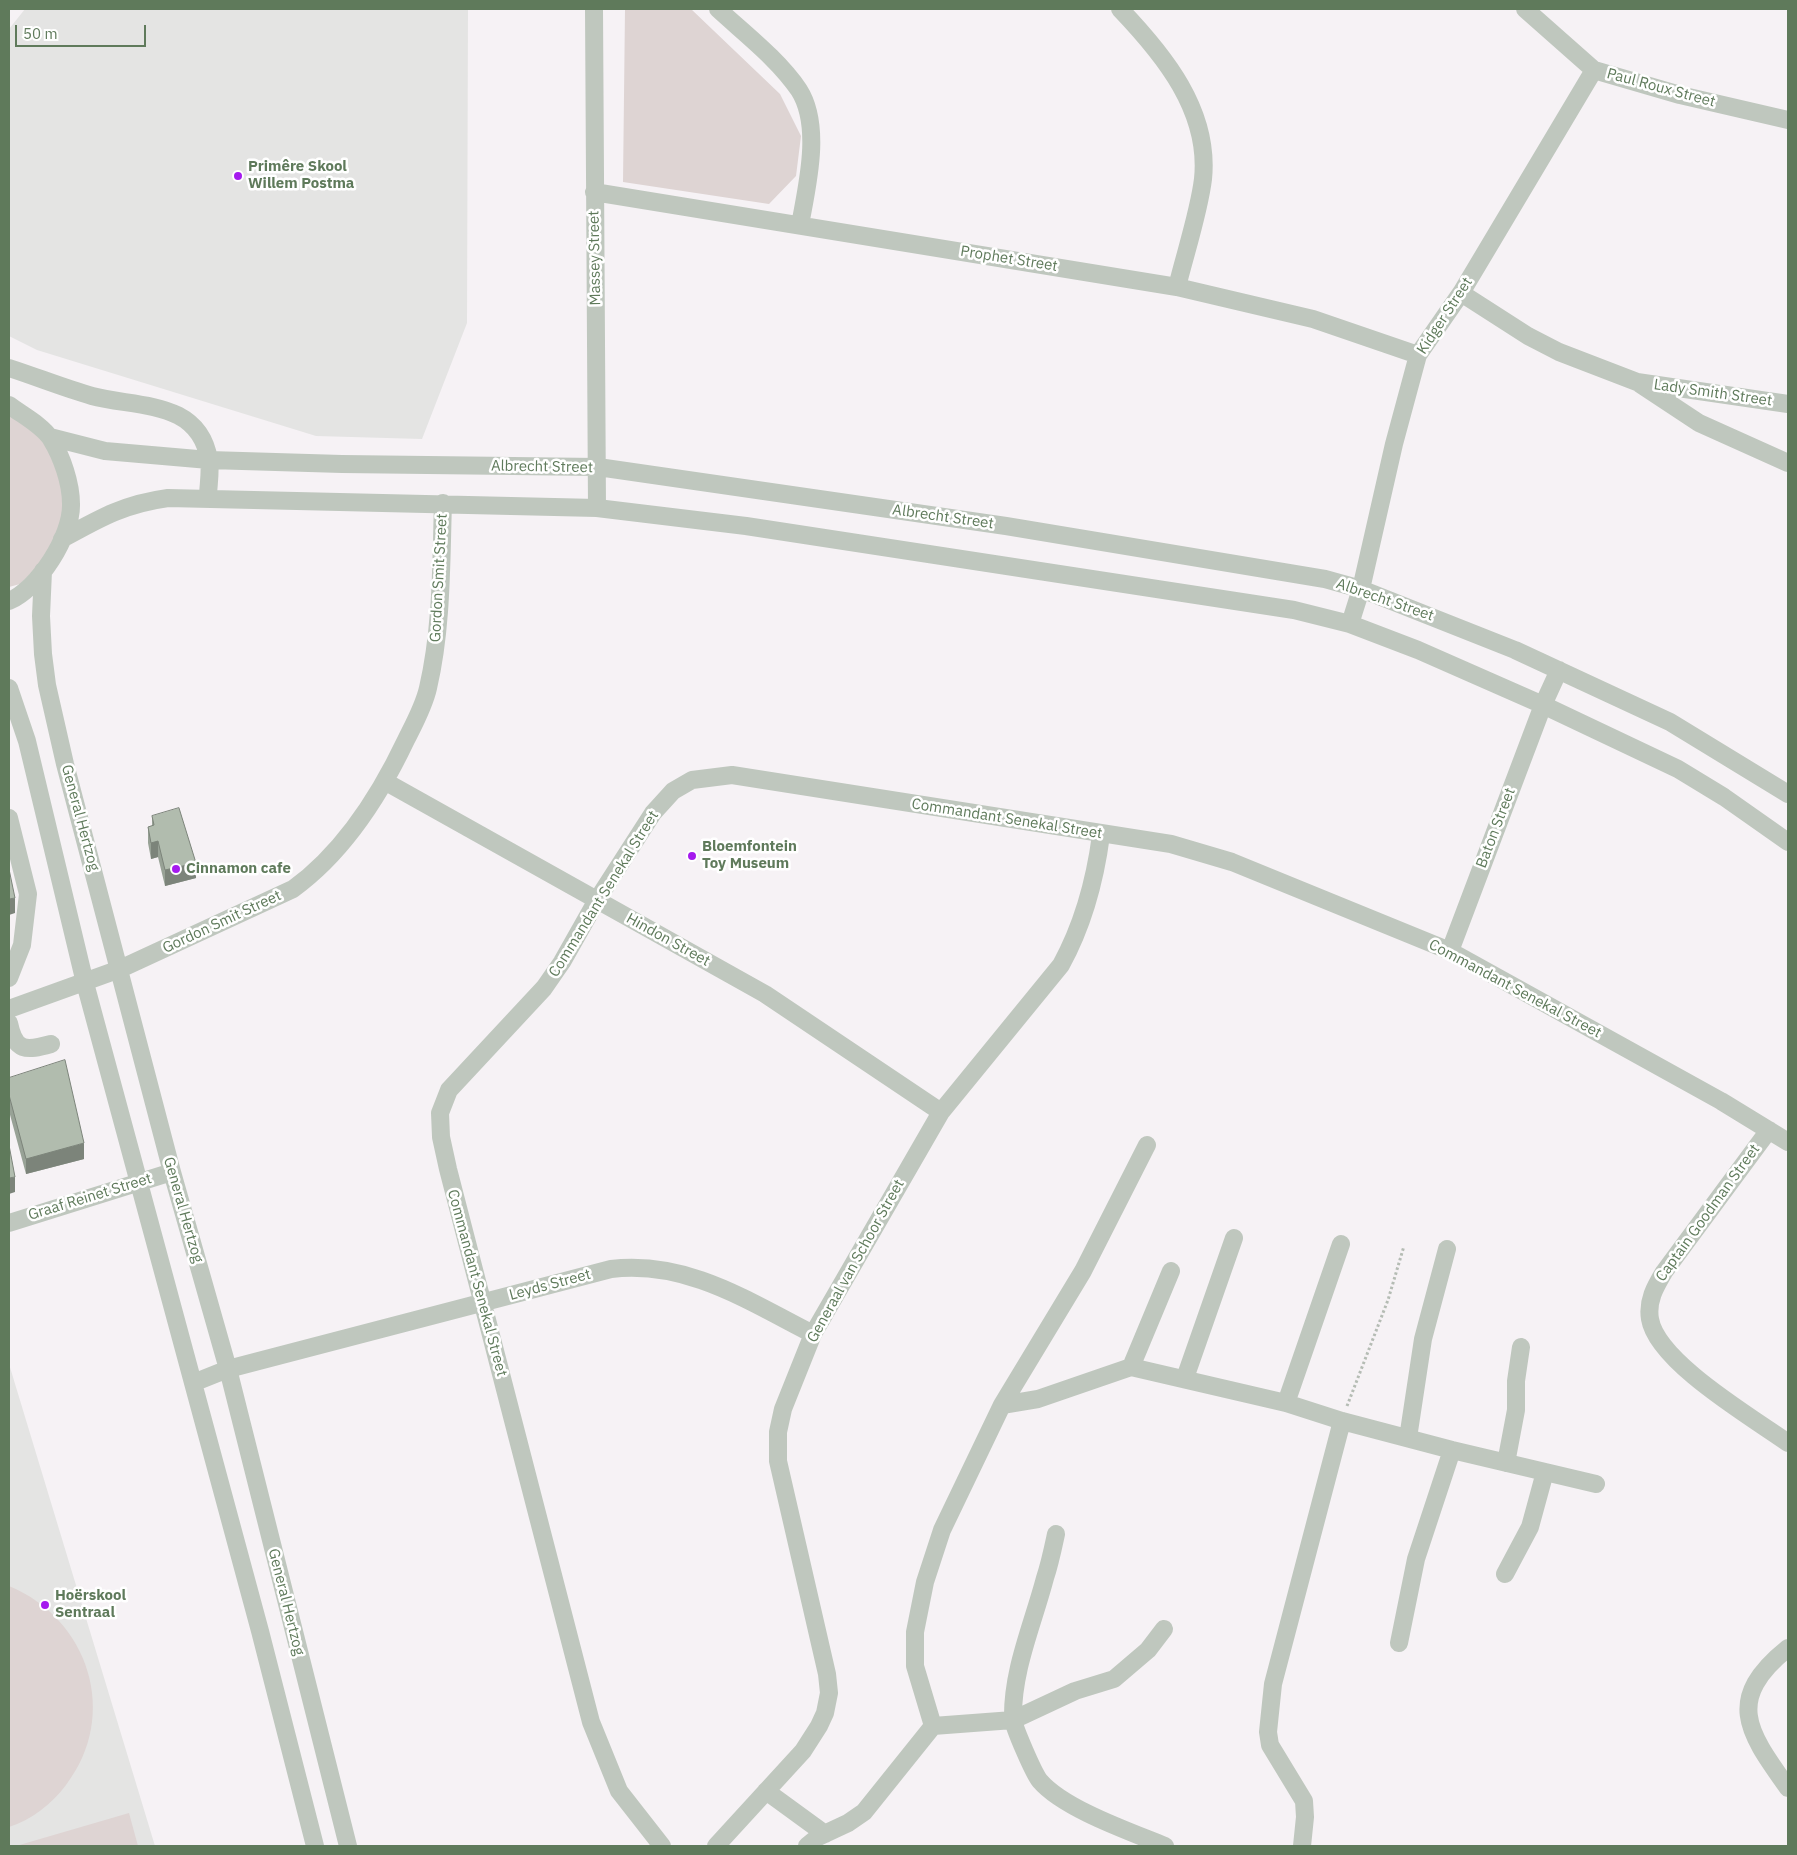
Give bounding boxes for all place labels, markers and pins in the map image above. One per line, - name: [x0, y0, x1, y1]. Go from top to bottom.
- place label: Primêre Skool Willem Postma: [248, 158, 354, 193]
- marker: Primêre Skool Willem Postma: [232, 170, 244, 182]
- place label: Bloemfontein Toy Museum: [702, 838, 797, 873]
- marker: Bloemfontein Toy Museum: [686, 850, 698, 862]
- place label: Cinnamon cafe: [186, 860, 291, 878]
- marker: Cinnamon cafe: [170, 863, 182, 875]
- place label: Hoërskool Sentraal: [55, 1587, 126, 1622]
- marker: Hoërskool Sentraal: [39, 1599, 51, 1611]

